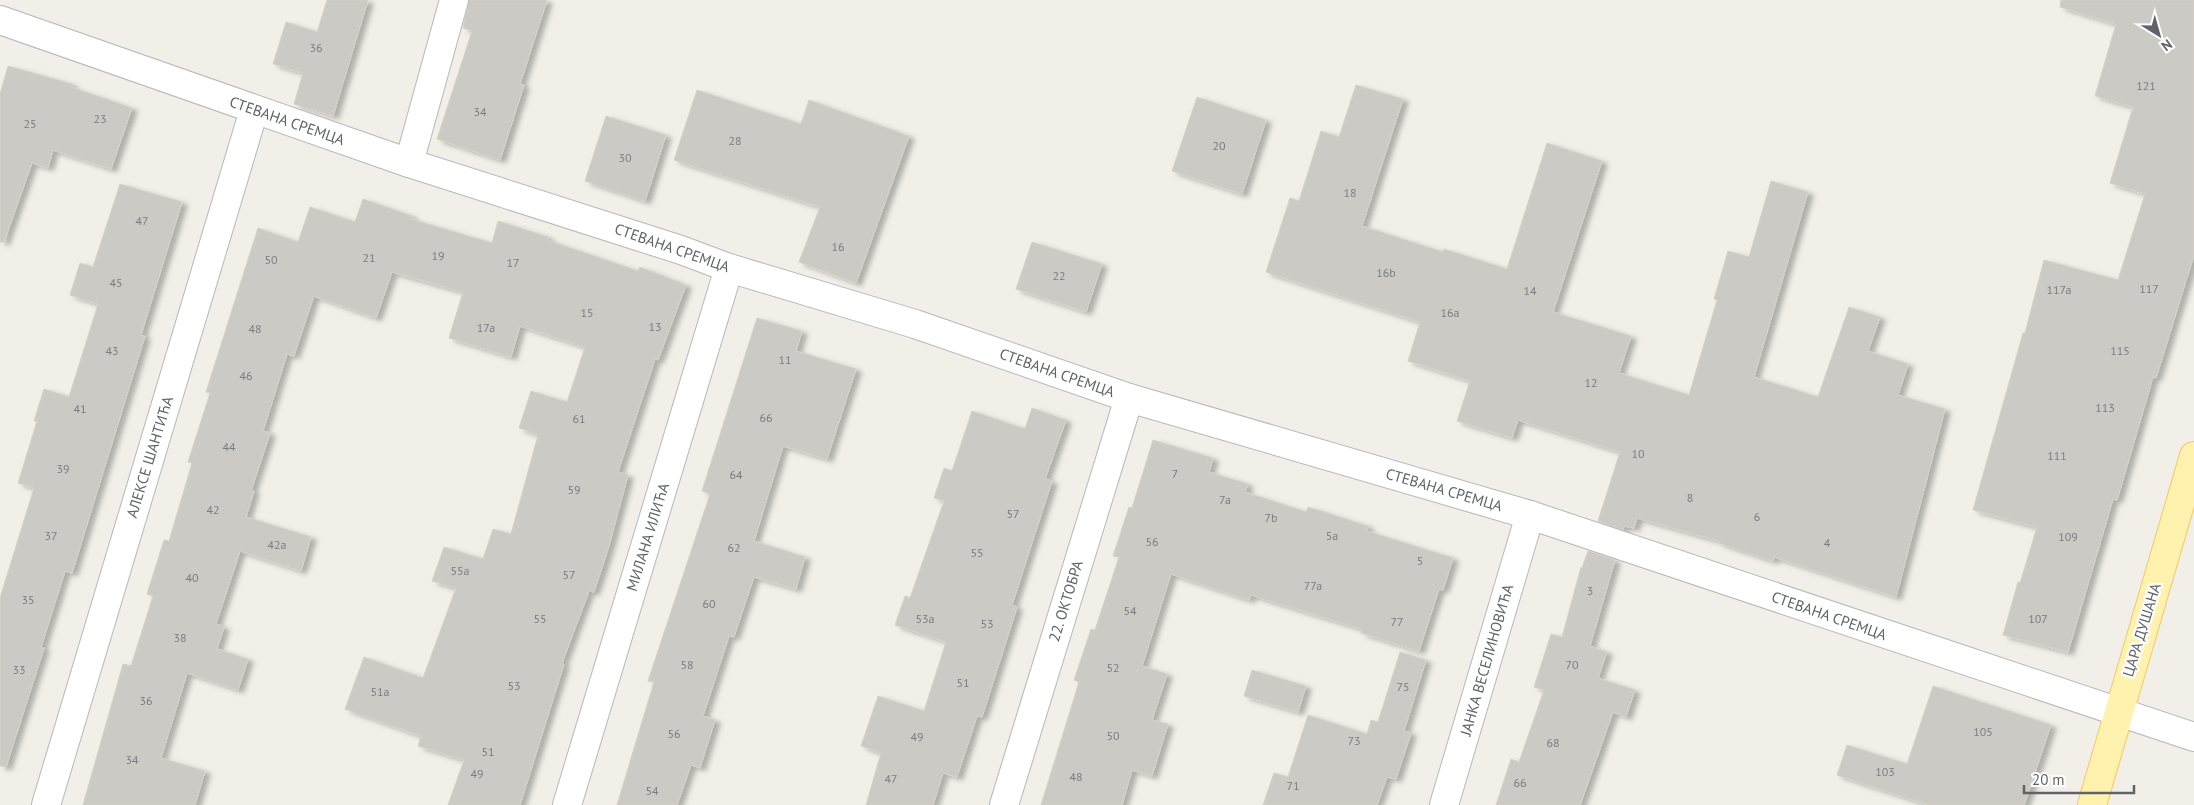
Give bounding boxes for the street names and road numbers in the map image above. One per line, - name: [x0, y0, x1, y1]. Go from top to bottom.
- street label: СТЕВАНА СРЕМЦА: [227, 92, 347, 149]
- street label: СТЕВАНА СРЕМЦА: [612, 219, 732, 276]
- street label: СТЕВАНА СРЕМЦА: [997, 344, 1117, 401]
- street label: АЛЕКСЕ ШАНТИЋА: [122, 394, 177, 520]
- street label: СТЕВАНА СРЕМЦА: [1384, 464, 1505, 515]
- street label: МИЛАНА ИЛИЋА: [622, 480, 673, 593]
- street label: 22. ОКТОБРА: [1044, 558, 1087, 644]
- street label: ЦАРА ДУШАНА: [2118, 580, 2165, 679]
- street label: ЈАНКА ВЕСЕЛИНОВИЋА: [1455, 582, 1517, 739]
- street label: СТЕВАНА СРЕМЦА: [1769, 587, 1889, 644]

